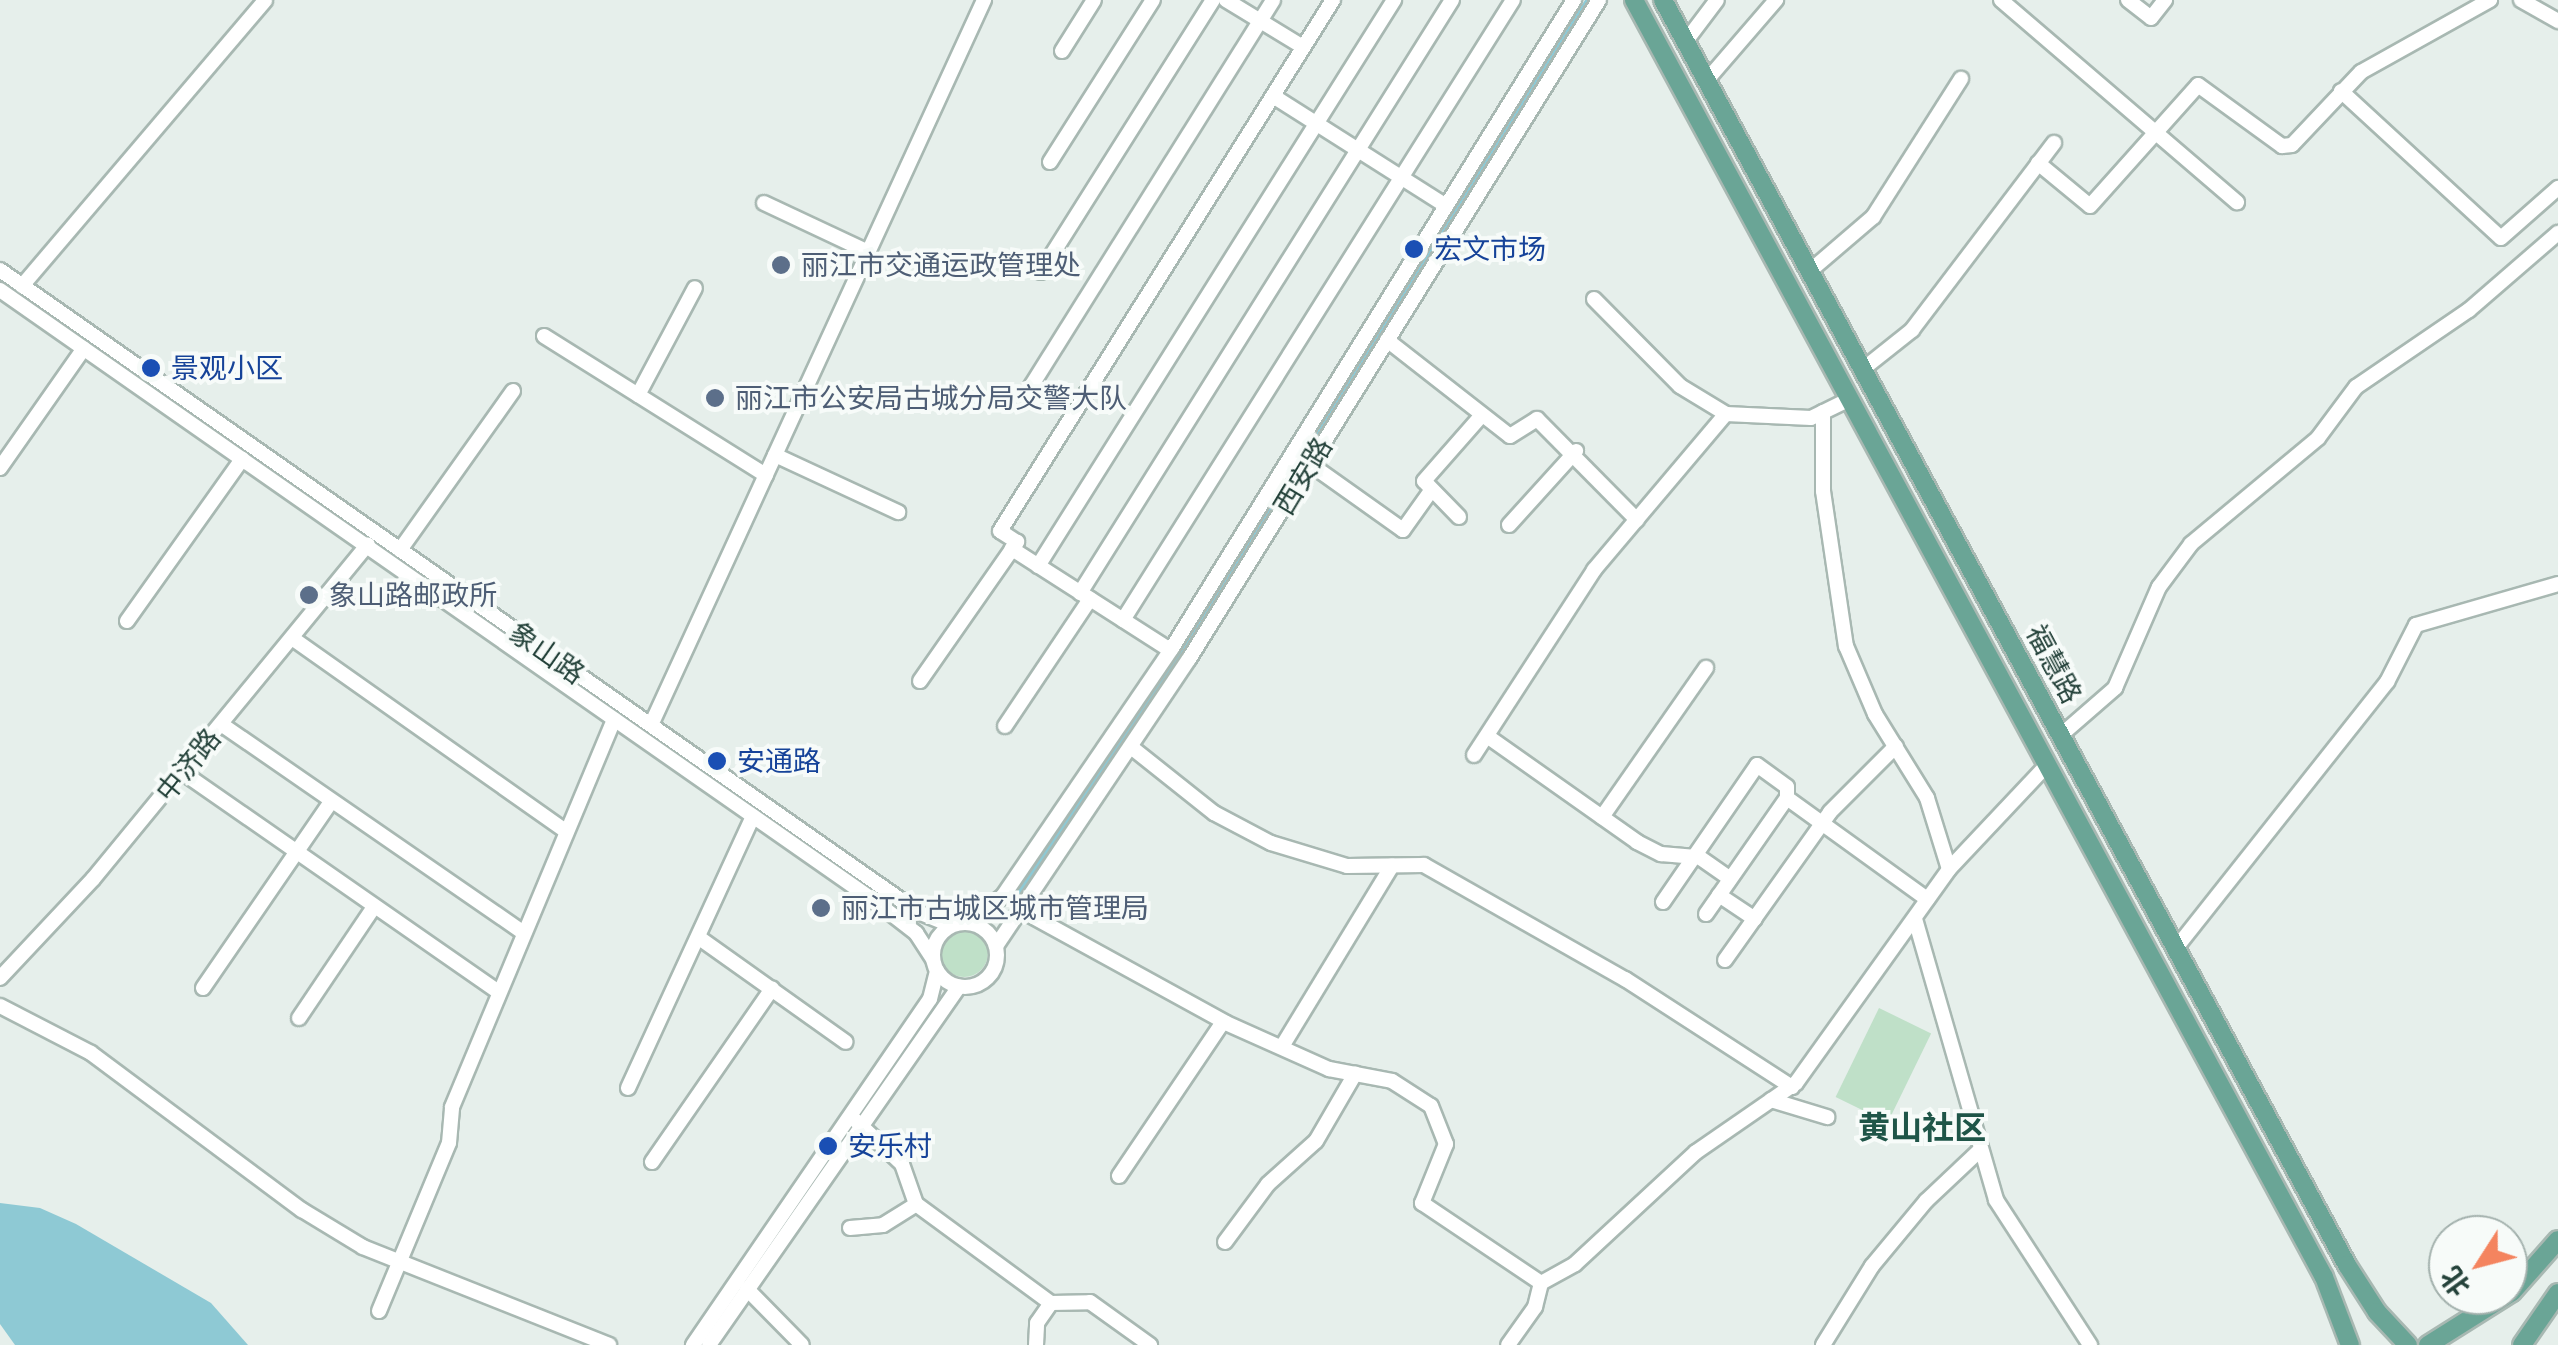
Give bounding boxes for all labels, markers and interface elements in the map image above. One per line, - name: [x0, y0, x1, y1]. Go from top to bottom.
- place label: 宏文市场: [1434, 232, 1546, 266]
- marker: 宏文市场: [1403, 238, 1425, 260]
- place label: 丽江市交通运政管理处: [801, 248, 1081, 282]
- marker: 丽江市交通运政管理处: [770, 254, 792, 276]
- place label: 景观小区: [171, 351, 283, 385]
- marker: 景观小区: [140, 357, 162, 379]
- place label: 丽江市公安局古城分局交警大队: [735, 381, 1127, 415]
- marker: 丽江市公安局古城分局交警大队: [704, 387, 726, 409]
- street label: 西安路: [1267, 431, 1339, 521]
- place label: 象山路邮政所: [329, 578, 497, 612]
- marker: 象山路邮政所: [298, 584, 320, 606]
- street label: 象山路: [503, 615, 591, 691]
- street label: 福慧路: [2019, 619, 2089, 709]
- street label: 中济路: [149, 722, 227, 808]
- place label: 安通路: [737, 744, 821, 778]
- marker: 安通路: [706, 750, 728, 772]
- place label: 丽江市古城区城市管理局: [841, 891, 1149, 925]
- marker: 丽江市古城区城市管理局: [810, 897, 832, 919]
- district label: 黄山社区: [1858, 1109, 1986, 1147]
- place label: 安乐村: [848, 1129, 932, 1163]
- marker: 安乐村: [817, 1135, 839, 1157]
- north arrow: [2428, 1215, 2528, 1315]
- text: 北: [2433, 1261, 2477, 1303]

